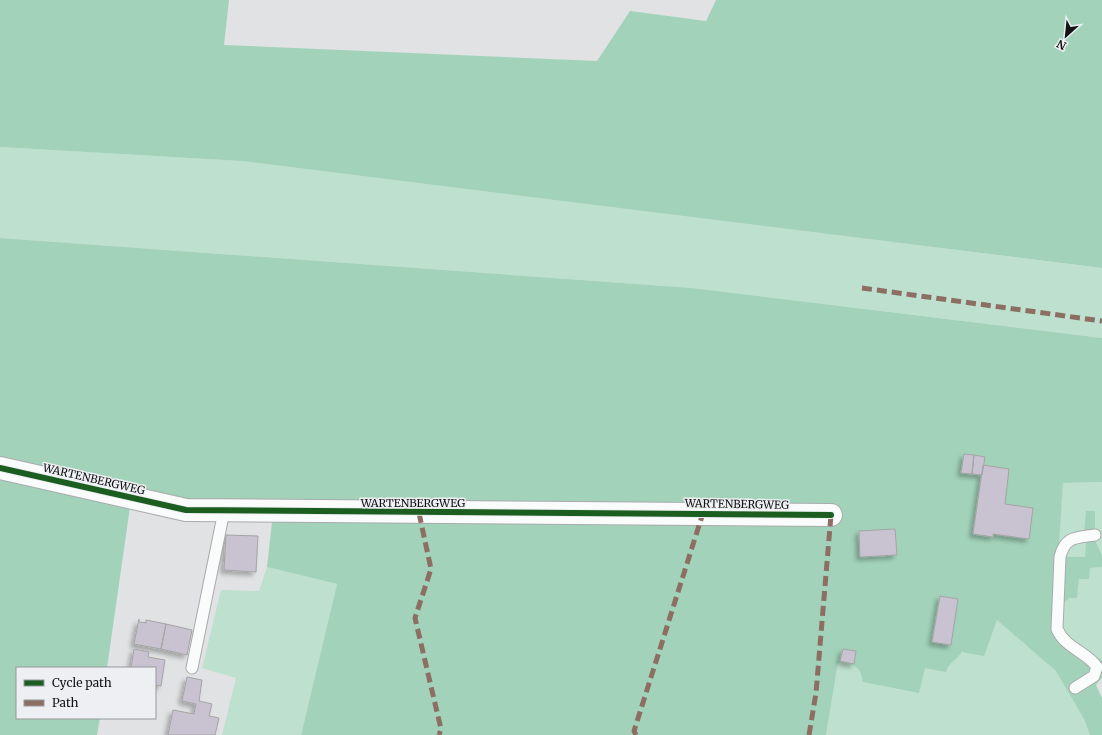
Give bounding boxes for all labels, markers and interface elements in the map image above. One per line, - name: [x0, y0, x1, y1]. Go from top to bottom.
- north arrow: [1046, 16, 1086, 56]
- text: N: [1054, 37, 1069, 53]
- street label: WARTENBERGWEG: [41, 460, 146, 498]
- street label: WARTENBERGWEG: [360, 496, 465, 510]
- street label: WARTENBERGWEG: [684, 496, 789, 512]
- legend: [16, 667, 156, 719]
- text: Cycle path: [52, 675, 112, 690]
- text: Path: [52, 695, 78, 710]

